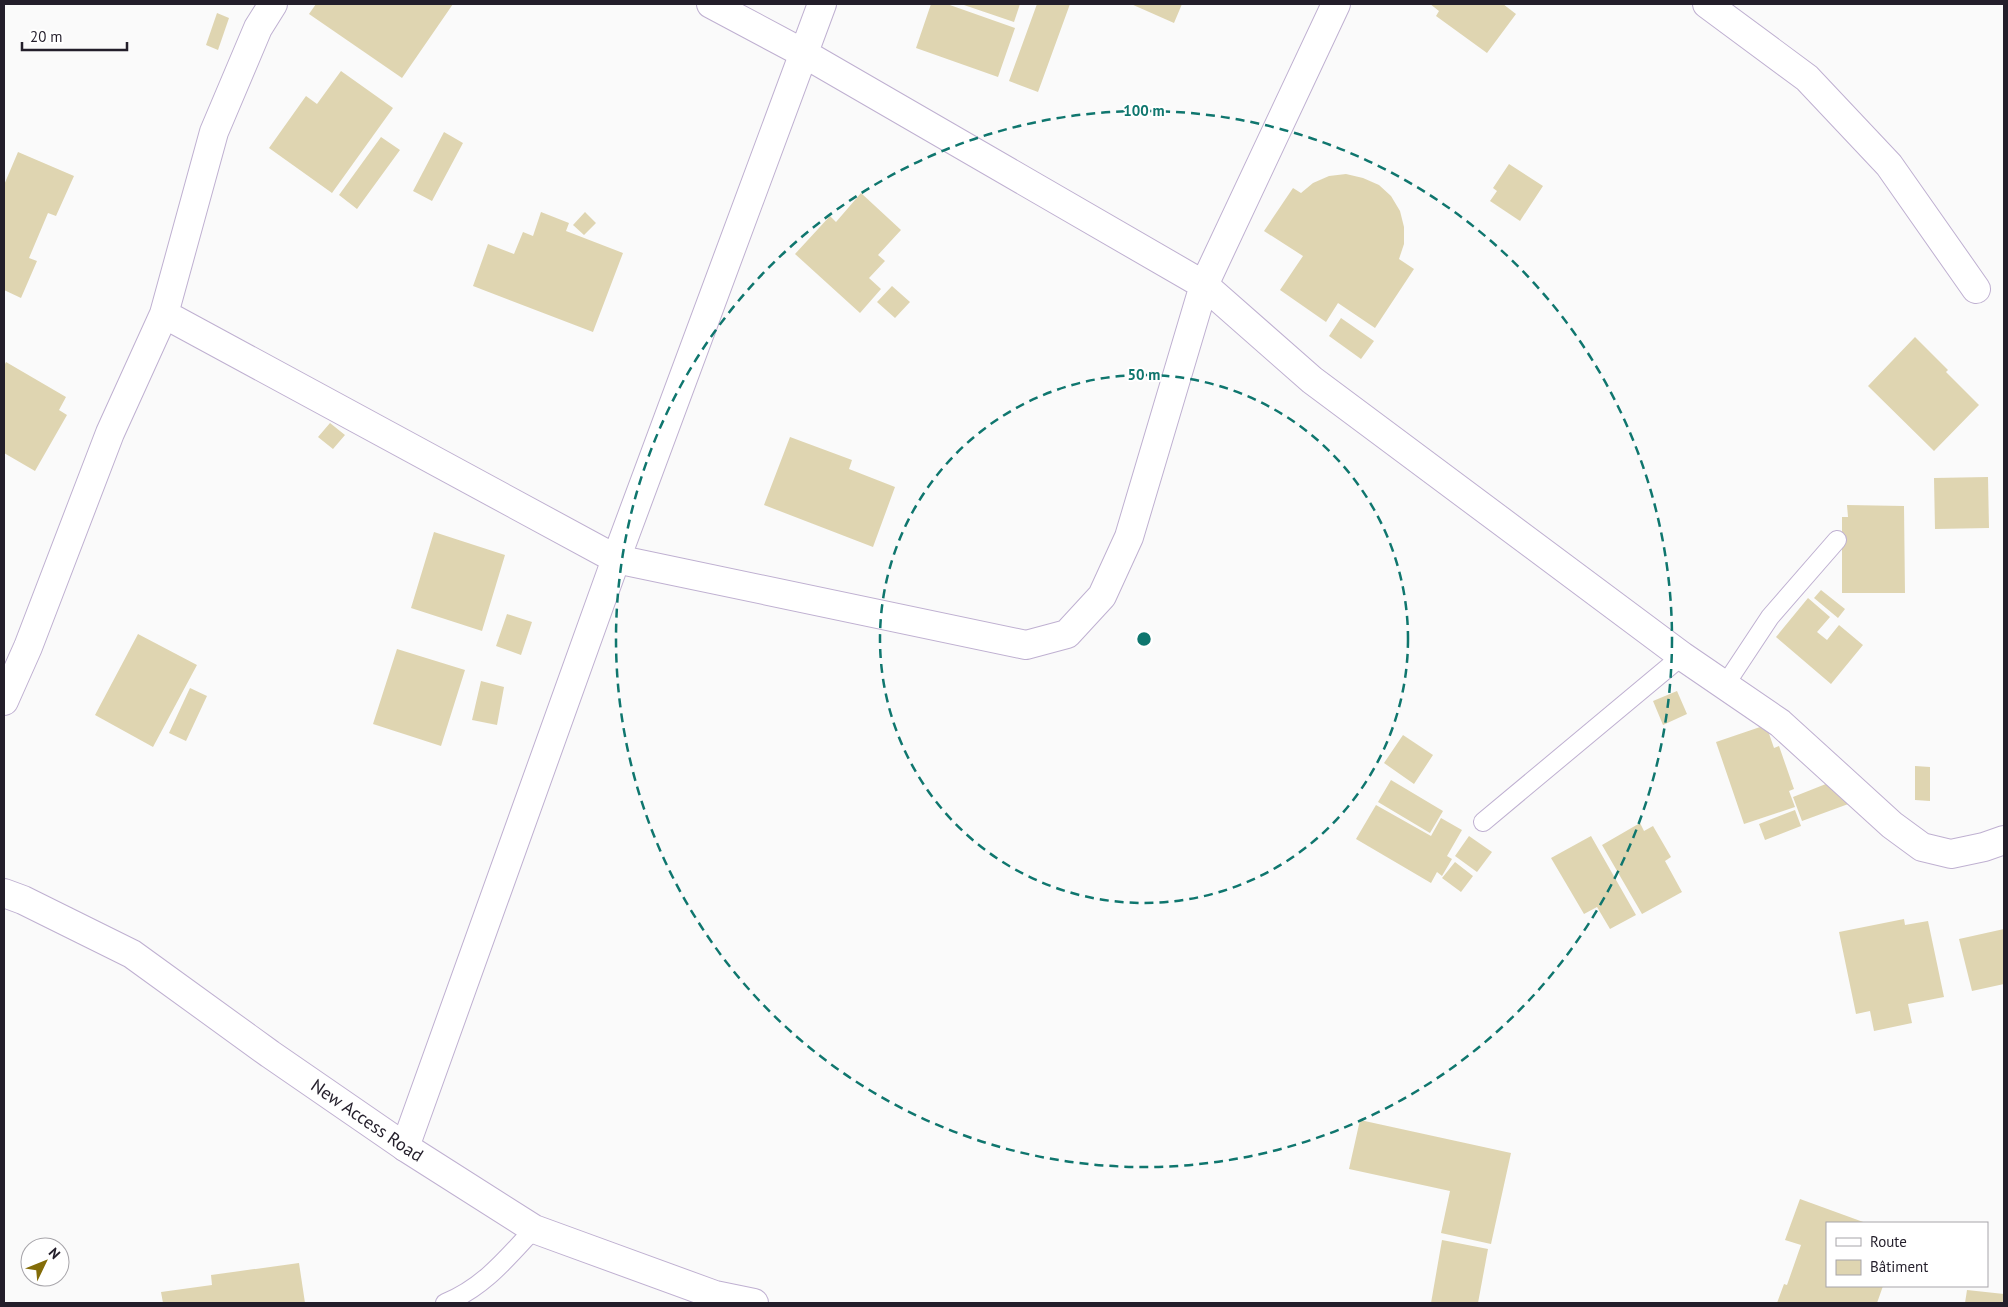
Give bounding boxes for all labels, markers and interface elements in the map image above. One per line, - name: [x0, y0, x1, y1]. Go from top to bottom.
- scale bar: [22, 20, 128, 52]
- text: 20 m: [30, 27, 63, 46]
- text: 100 m: [1123, 101, 1165, 120]
- text: 50 m: [1128, 365, 1160, 384]
- centre of rings: [1135, 630, 1153, 648]
- street label: New Access Road: [307, 1074, 428, 1167]
- legend: [1826, 1222, 1988, 1287]
- text: Route: [1870, 1232, 1907, 1251]
- north arrow: [20, 1237, 70, 1287]
- text: N: [45, 1244, 64, 1263]
- text: Bâtiment: [1870, 1257, 1928, 1276]

